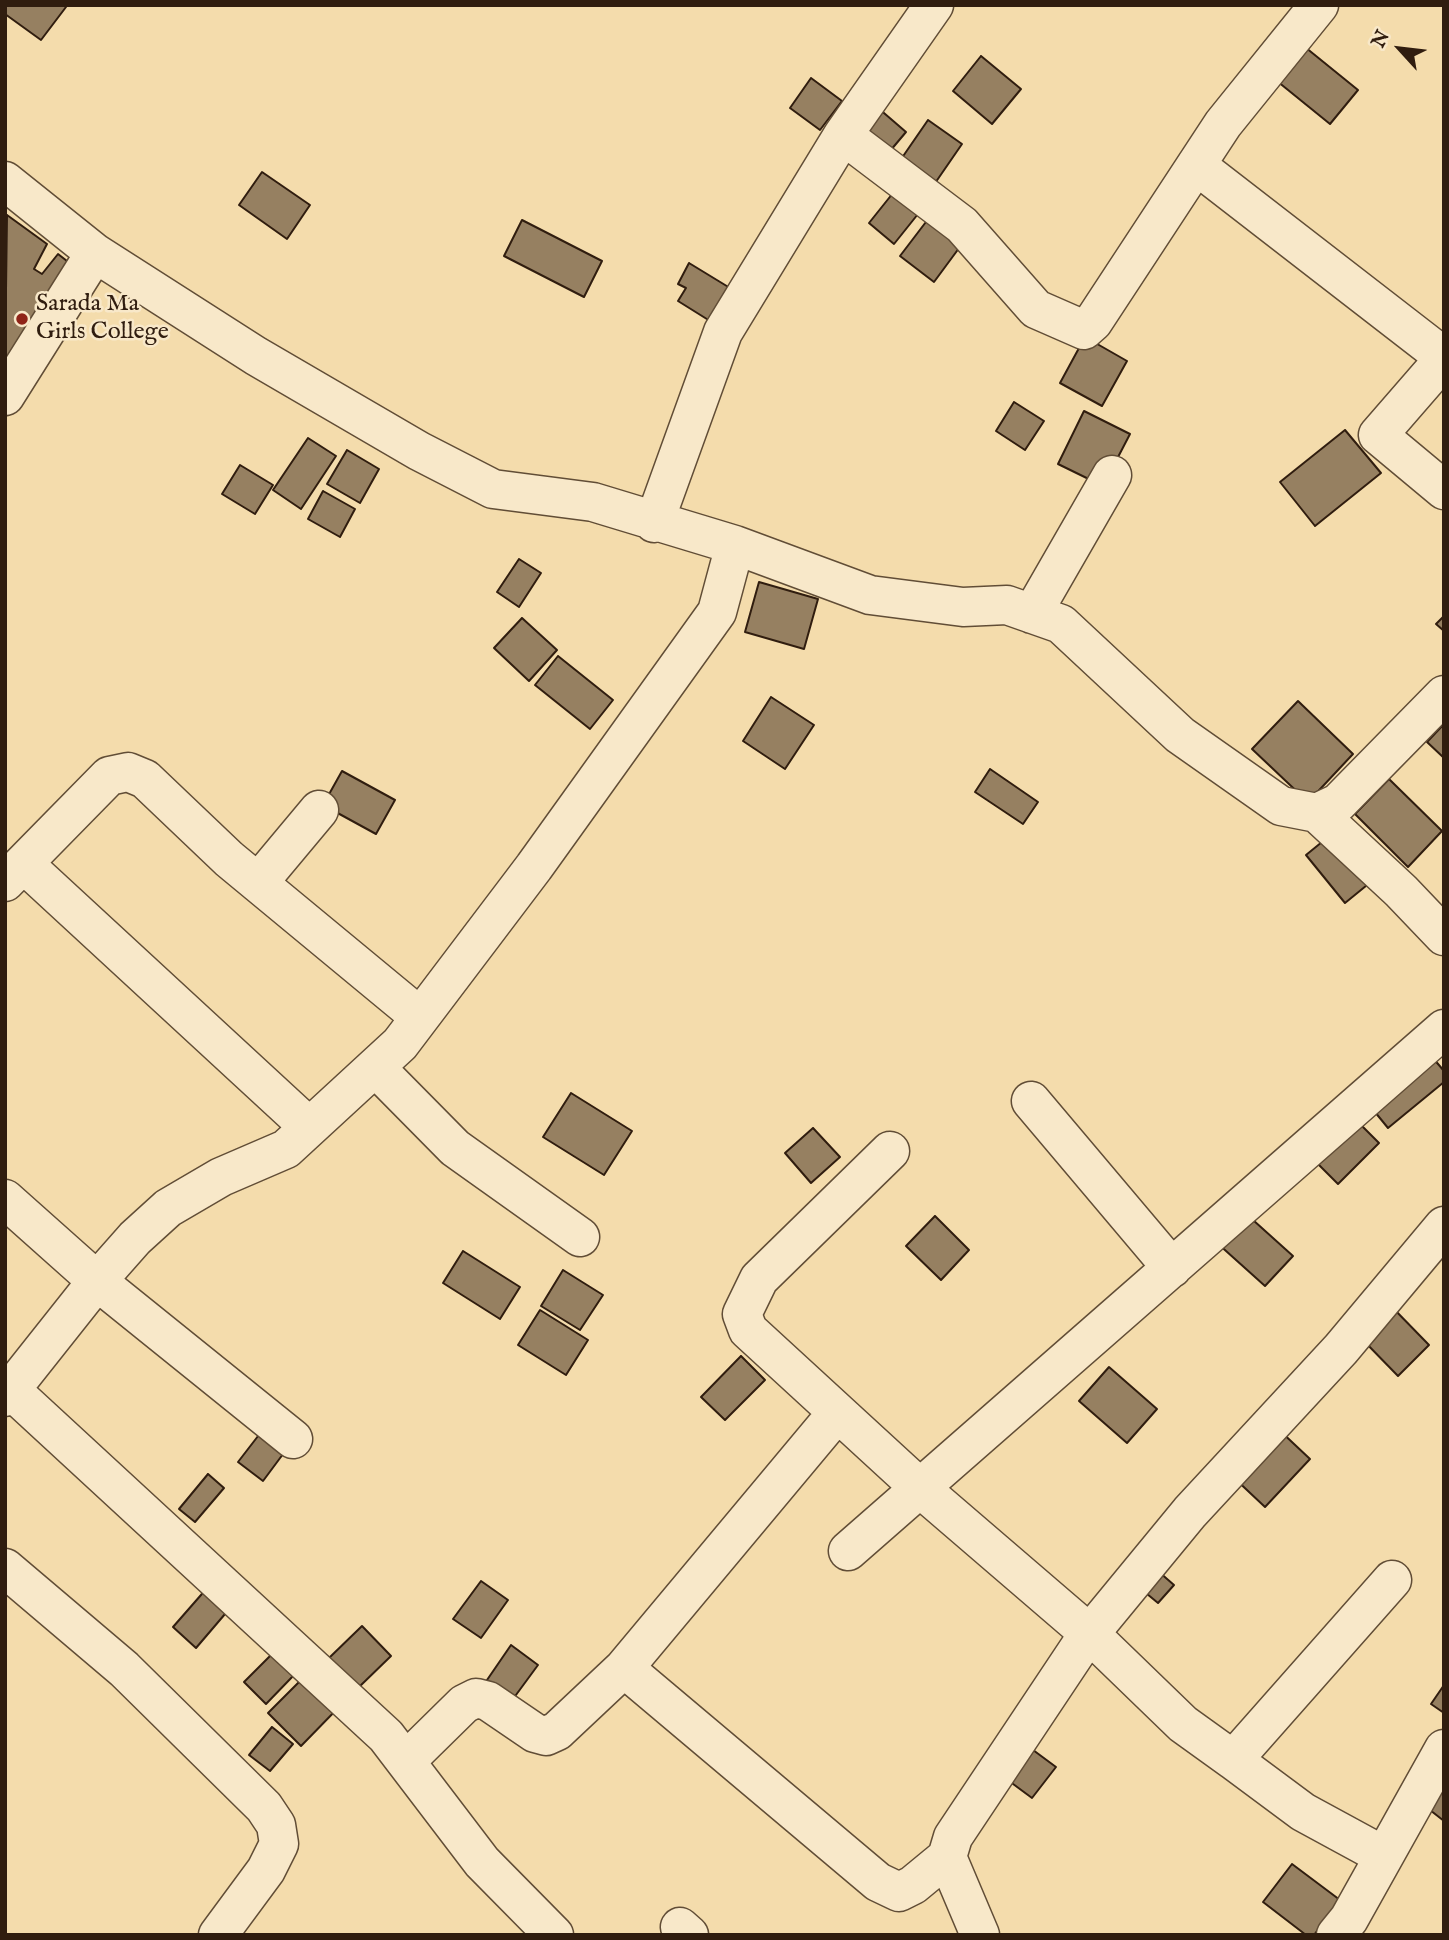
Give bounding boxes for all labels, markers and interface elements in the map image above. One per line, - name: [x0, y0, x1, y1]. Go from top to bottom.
- north arrow: [1365, 14, 1435, 84]
- text: N: [1367, 27, 1396, 52]
- place label: Sarada Ma Girls College: [36, 291, 169, 347]
- marker: Sarada Ma Girls College: [14, 311, 30, 327]

